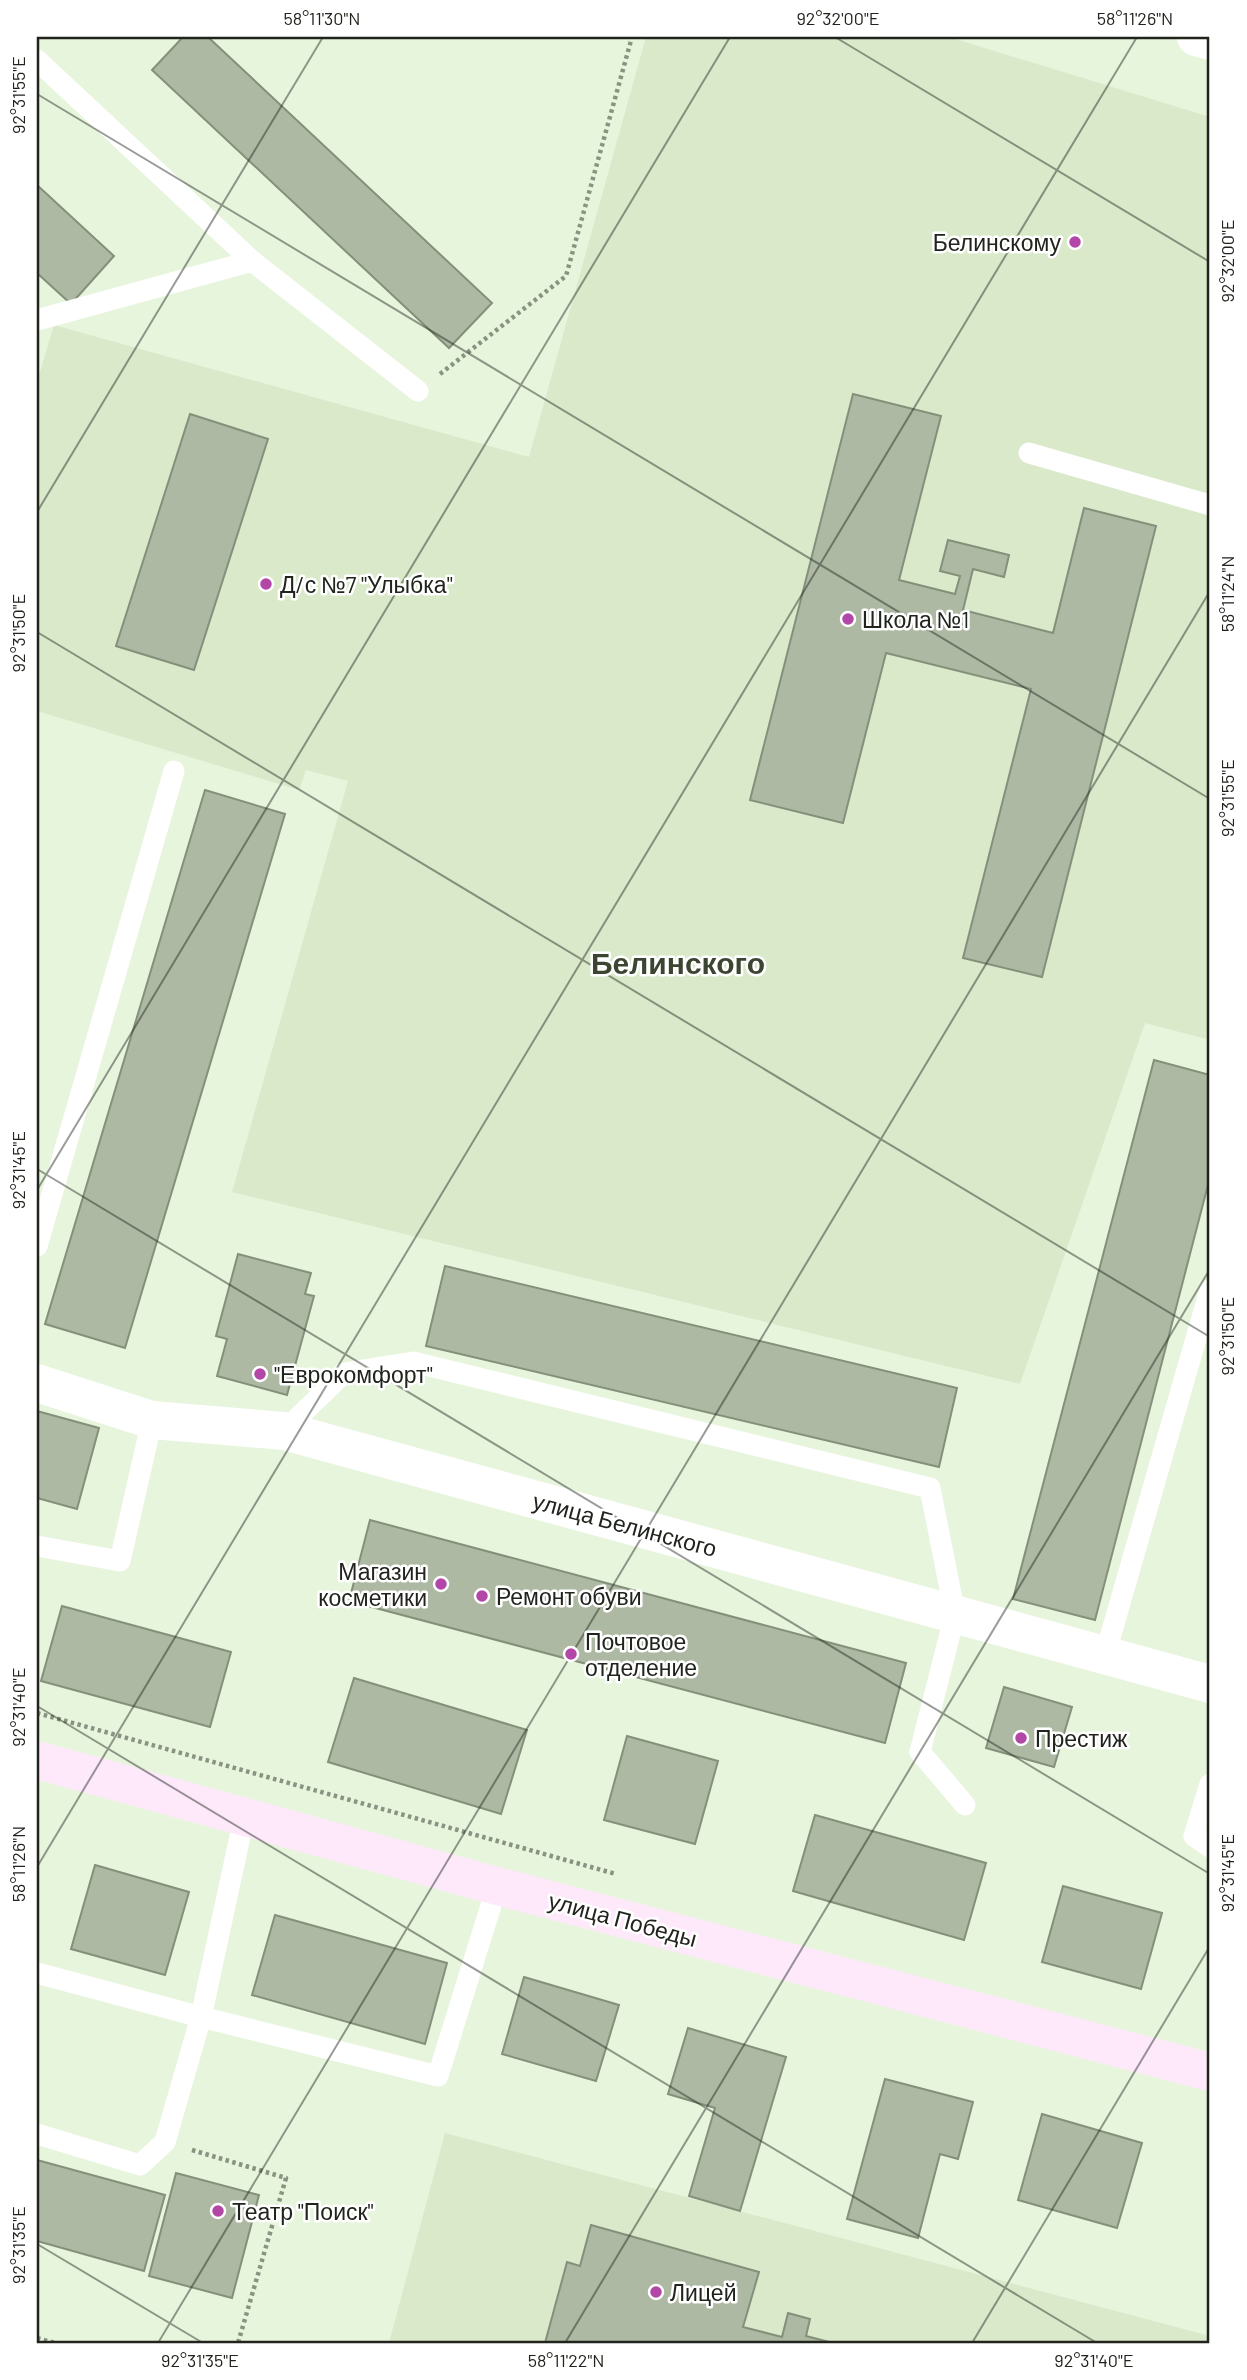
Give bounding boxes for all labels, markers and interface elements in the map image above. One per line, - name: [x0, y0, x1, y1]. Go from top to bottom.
- text: 58°11'30"N: [284, 7, 360, 29]
- text: 92°32'00"E: [796, 7, 880, 29]
- text: 58°11'26"N: [1097, 7, 1173, 29]
- text: 92°31'55"E: [7, 56, 29, 134]
- text: 92°32'00"E: [1216, 219, 1238, 303]
- place label: Белинскому: [933, 228, 1061, 256]
- marker: Белинскому: [1067, 234, 1083, 250]
- text: 58°11'24"N: [1216, 556, 1238, 632]
- place label: Д/с №7 "Улыбка": [280, 570, 453, 598]
- marker: Д/с №7 "Улыбка": [258, 576, 274, 592]
- text: 92°31'50"E: [7, 594, 29, 672]
- place label: Школа №1: [862, 605, 969, 633]
- marker: Школа №1: [840, 611, 856, 627]
- text: 92°31'55"E: [1216, 759, 1238, 837]
- district label: Белинского: [591, 944, 765, 980]
- text: 92°31'45"E: [7, 1131, 29, 1209]
- text: 92°31'50"E: [1216, 1297, 1238, 1375]
- place label: "Еврокомфорт": [274, 1360, 433, 1388]
- marker: "Еврокомфорт": [252, 1366, 268, 1382]
- street label: улица Белинского: [530, 1486, 720, 1562]
- place label: Магазин косметики: [318, 1557, 427, 1611]
- marker: Магазин косметики: [433, 1576, 449, 1592]
- place label: Ремонт обуви: [496, 1582, 642, 1610]
- marker: Ремонт обуви: [474, 1588, 490, 1604]
- place label: Почтовое отделение: [585, 1627, 697, 1681]
- marker: Почтовое отделение: [563, 1646, 579, 1662]
- text: 92°31'40"E: [7, 1667, 29, 1747]
- place label: Престиж: [1035, 1724, 1128, 1752]
- marker: Престиж: [1013, 1730, 1029, 1746]
- text: 58°11'26"N: [7, 1826, 29, 1902]
- text: 92°31'45"E: [1216, 1834, 1238, 1912]
- street label: улица Победы: [546, 1886, 700, 1952]
- place label: Театр "Поиск": [232, 2197, 374, 2225]
- marker: Театр "Поиск": [210, 2203, 226, 2219]
- text: 92°31'35"E: [7, 2206, 29, 2284]
- place label: Лицей: [670, 2278, 737, 2306]
- marker: Лицей: [648, 2284, 664, 2300]
- text: 92°31'35"E: [161, 2349, 239, 2371]
- text: 58°11'22"N: [528, 2349, 604, 2371]
- text: 92°31'40"E: [1054, 2349, 1134, 2371]

